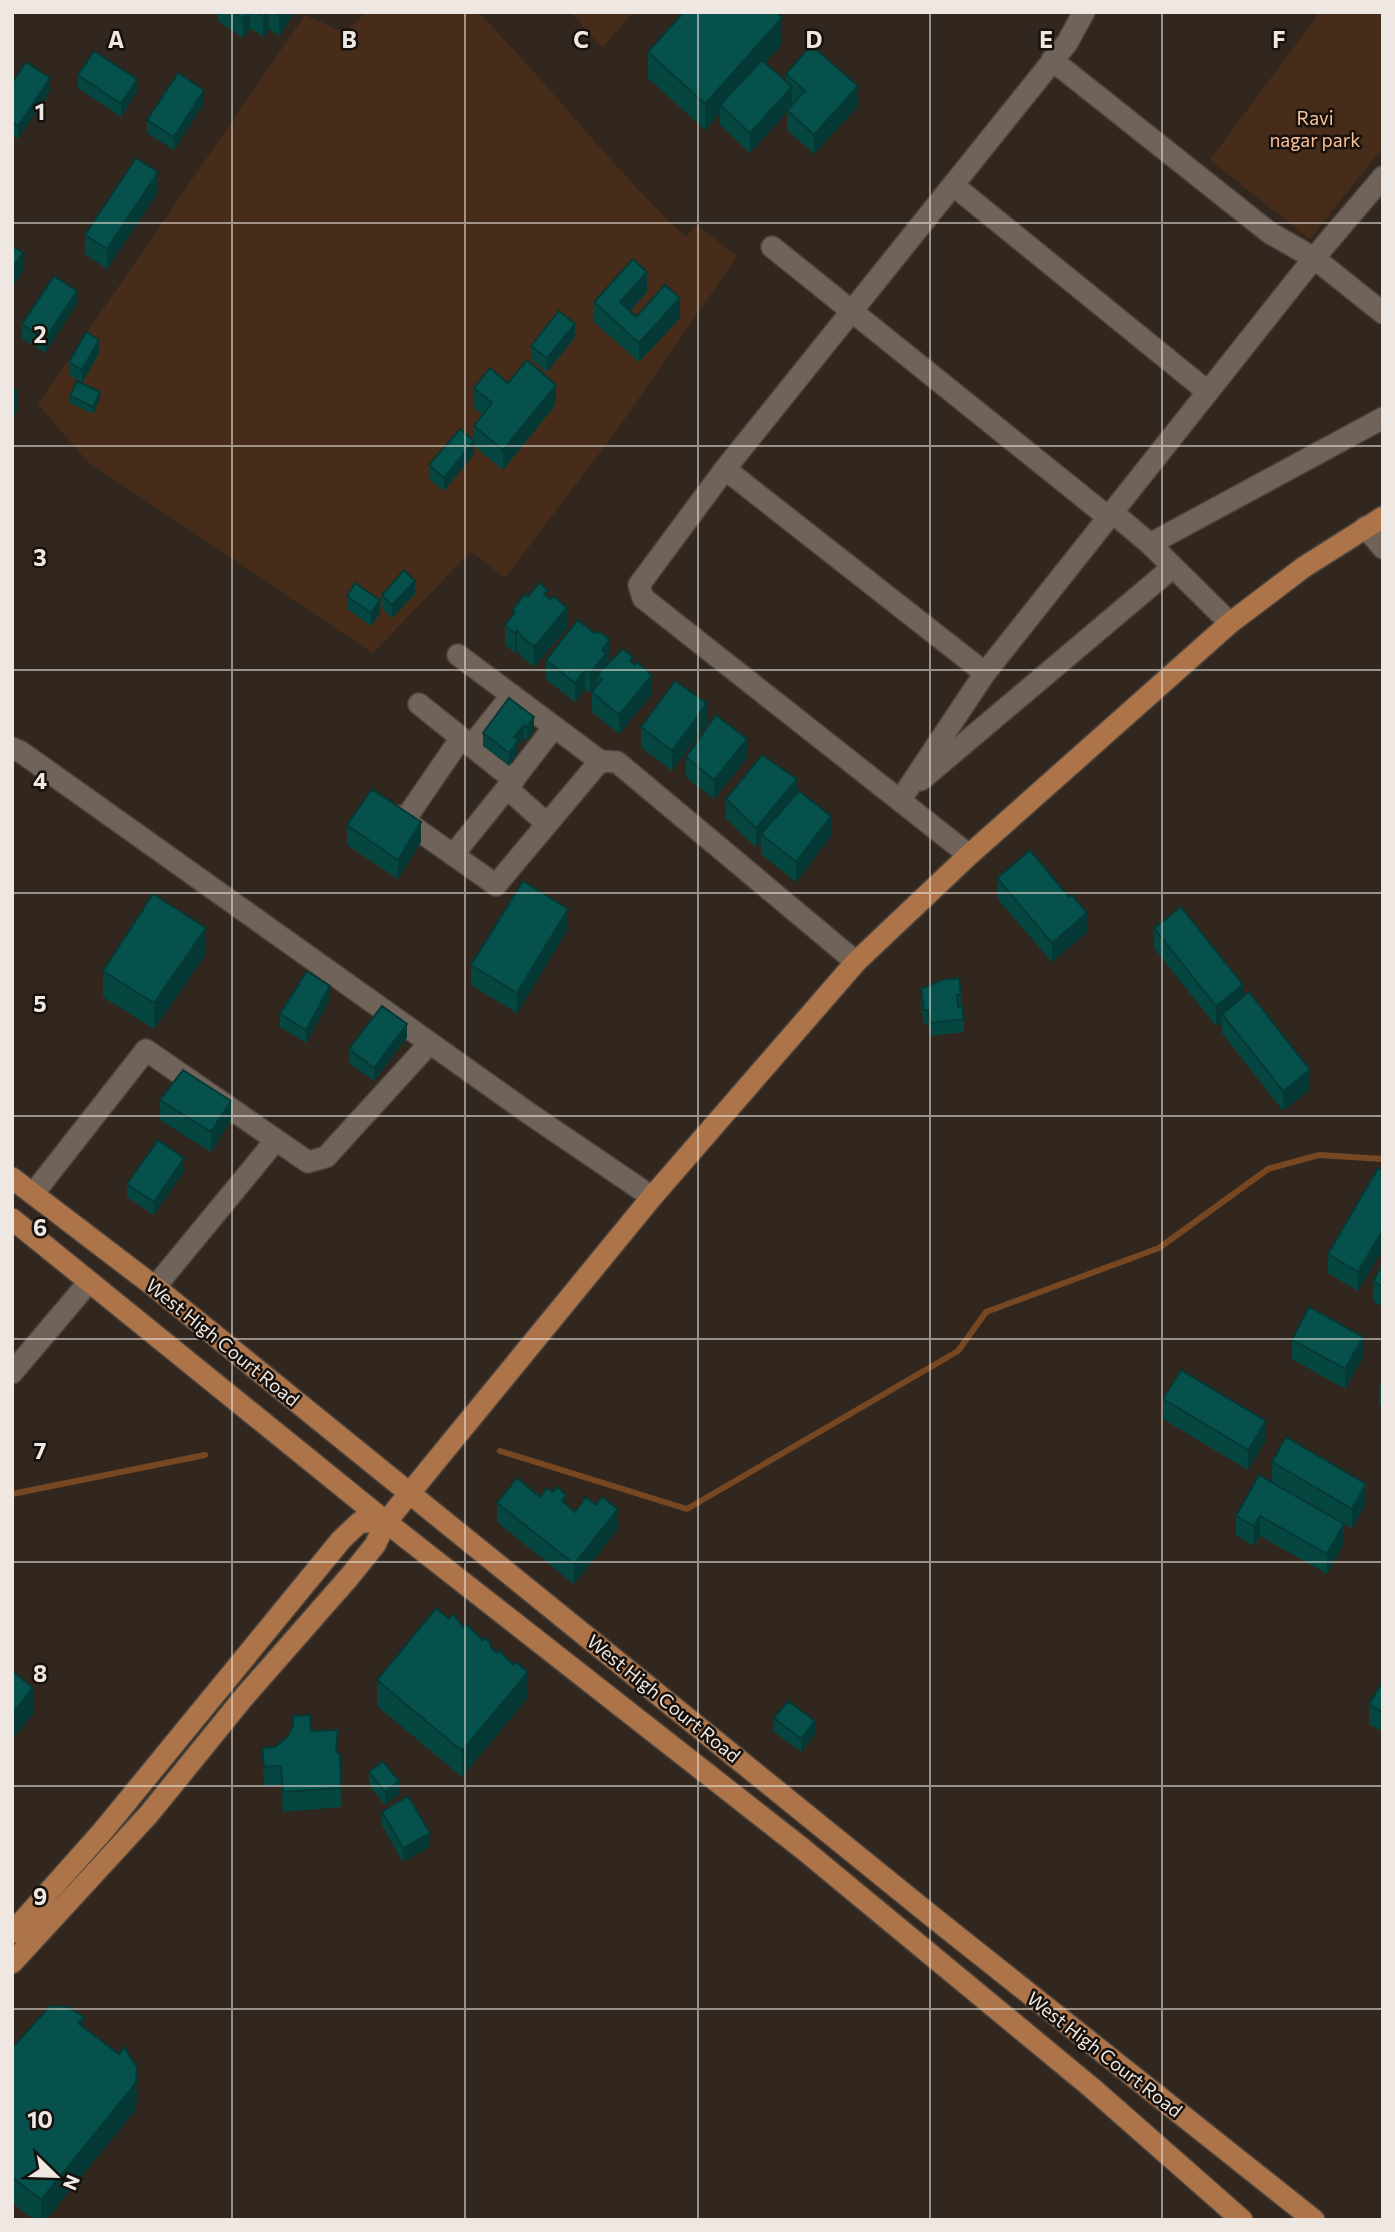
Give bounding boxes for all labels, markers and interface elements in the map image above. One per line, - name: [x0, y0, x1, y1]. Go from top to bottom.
- text: A: [108, 25, 125, 53]
- text: B: [341, 25, 357, 53]
- text: C: [573, 25, 589, 53]
- text: D: [806, 25, 823, 53]
- text: E: [1039, 25, 1053, 53]
- text: F: [1272, 25, 1286, 53]
- text: 1: [35, 97, 45, 125]
- park label: Ravi nagar park: [1269, 106, 1361, 151]
- text: 2: [33, 320, 47, 348]
- text: 3: [33, 543, 47, 571]
- text: 4: [33, 766, 47, 794]
- text: 5: [33, 989, 47, 1017]
- text: 6: [33, 1213, 47, 1241]
- street label: West High Court Road: [142, 1273, 304, 1411]
- text: 7: [34, 1436, 46, 1464]
- street label: West High Court Road: [583, 1629, 745, 1767]
- text: 8: [33, 1659, 47, 1687]
- text: 9: [33, 1882, 47, 1910]
- street label: West High Court Road: [1023, 1986, 1187, 2122]
- text: 10: [27, 2105, 53, 2133]
- north arrow: [21, 2141, 91, 2211]
- text: N: [59, 2172, 85, 2194]

